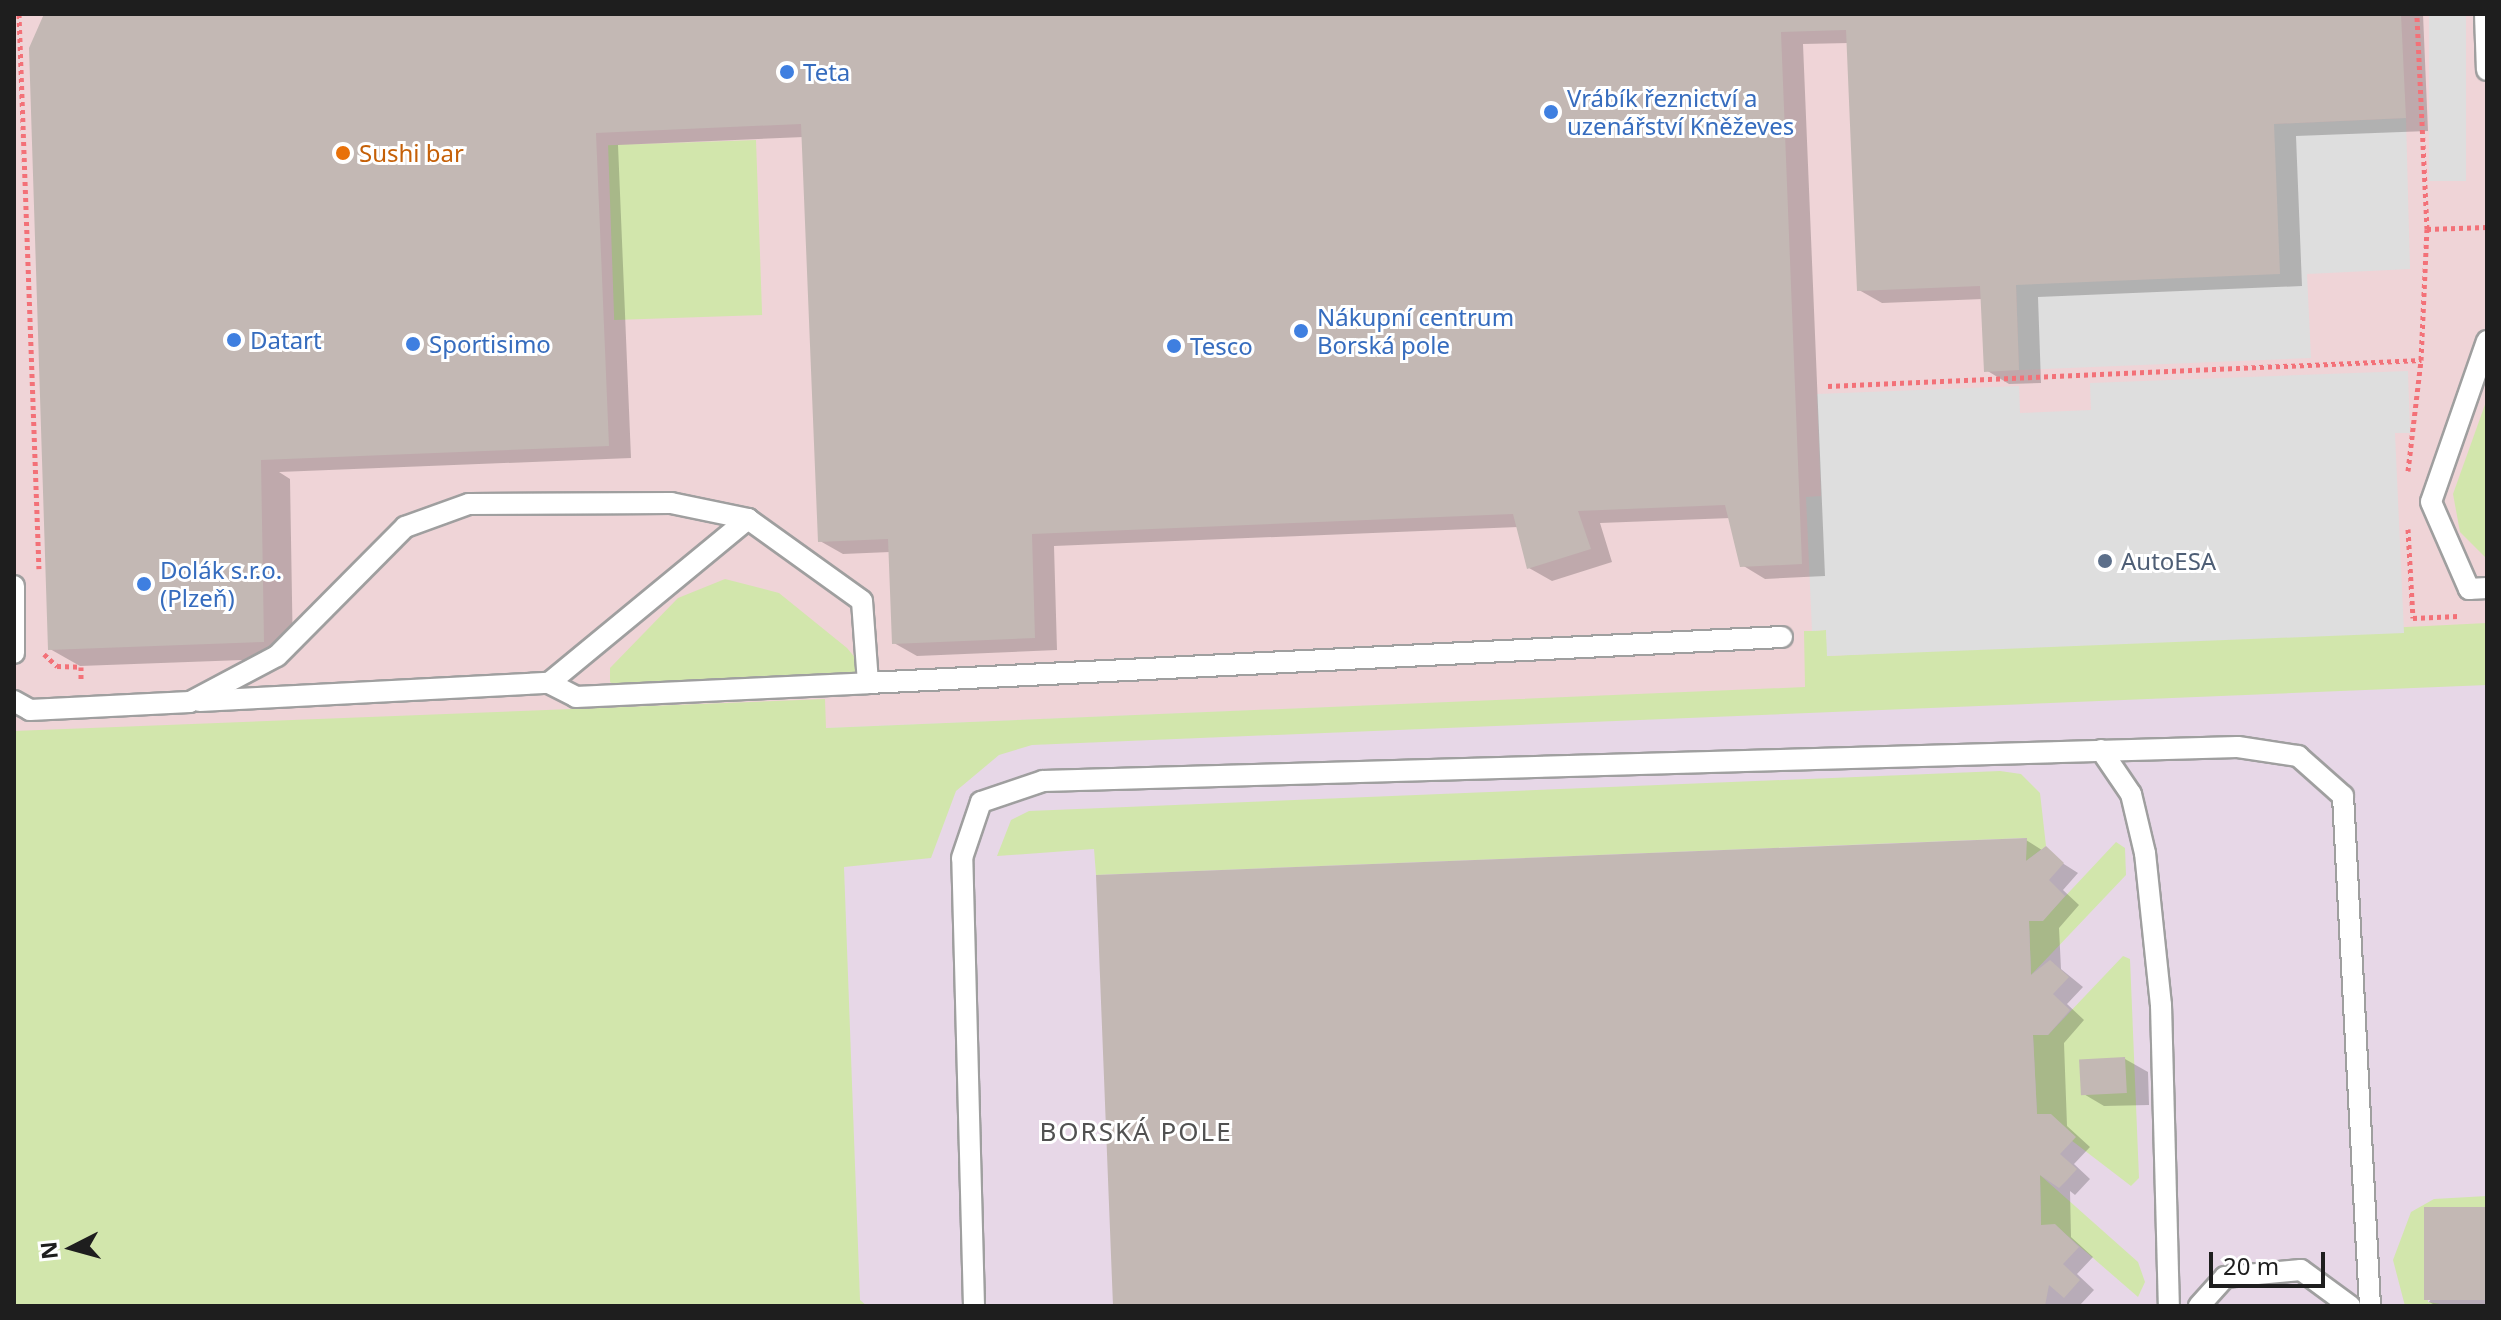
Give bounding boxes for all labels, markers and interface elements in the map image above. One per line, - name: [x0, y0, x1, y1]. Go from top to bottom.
- place label: Teta: [803, 58, 850, 86]
- marker: Teta: [778, 63, 796, 81]
- place label: Vrábík řeznictví a uzenářství Kněževes: [1567, 84, 1794, 140]
- marker: Vrábík řeznictví a uzenářství Kněževes: [1542, 103, 1560, 121]
- place label: Sushi bar: [359, 139, 464, 167]
- marker: Sushi bar: [334, 144, 352, 162]
- place label: Nákupní centrum Borská pole: [1317, 303, 1514, 359]
- marker: Nákupní centrum Borská pole: [1292, 322, 1310, 340]
- place label: Datart: [250, 326, 322, 354]
- place label: Sportisimo: [429, 330, 551, 358]
- marker: Datart: [225, 331, 243, 349]
- place label: Tesco: [1190, 332, 1253, 360]
- marker: Sportisimo: [404, 335, 422, 353]
- marker: Tesco: [1165, 337, 1183, 355]
- place label: AutoESA: [2121, 547, 2216, 575]
- marker: AutoESA: [2096, 552, 2114, 570]
- place label: Dolák s.r.o. (Plzeň): [160, 556, 282, 612]
- marker: Dolák s.r.o. (Plzeň): [135, 575, 153, 593]
- district label: BORSKÁ POLE: [1039, 1116, 1233, 1148]
- north arrow: [32, 1208, 112, 1288]
- scale bar: [2213, 1236, 2329, 1286]
- text: N: [32, 1240, 64, 1261]
- text: 20 m: [2223, 1249, 2279, 1282]

